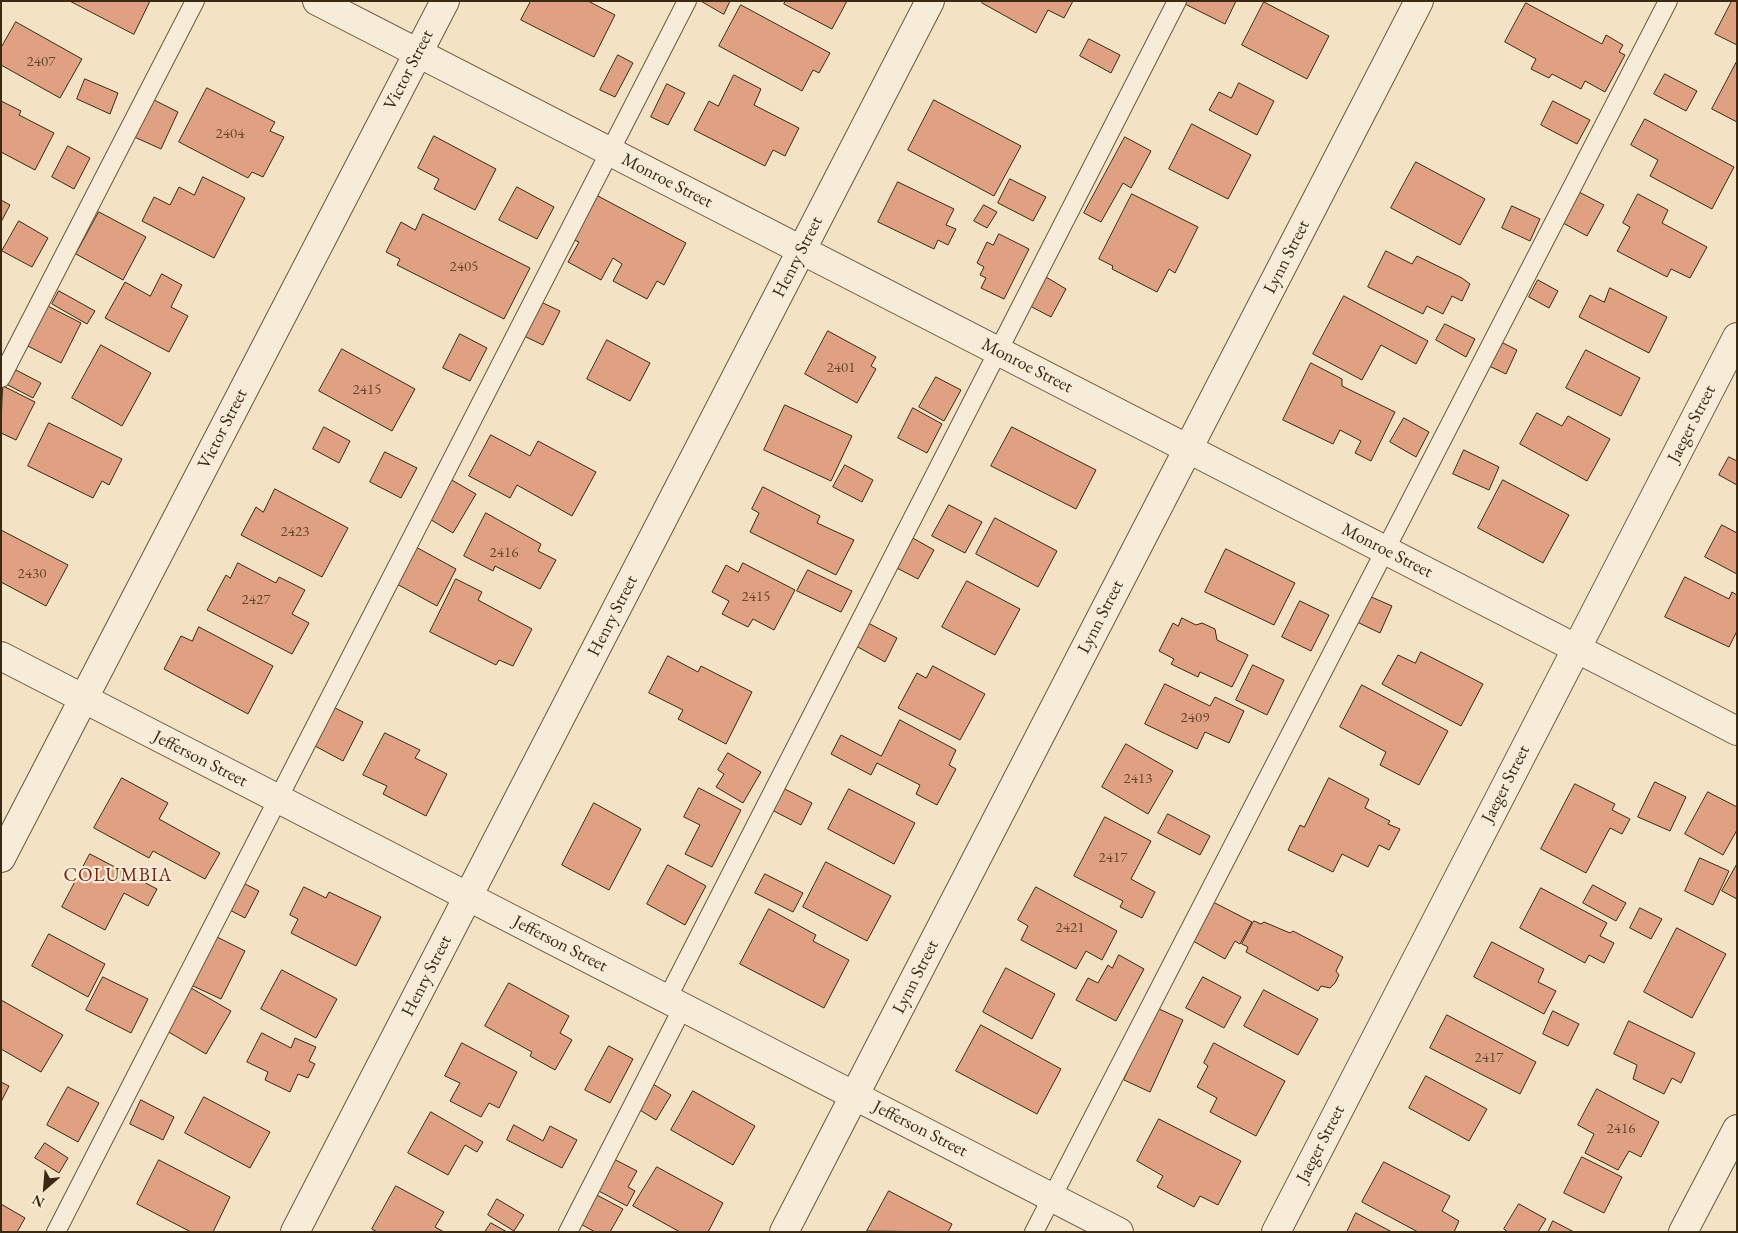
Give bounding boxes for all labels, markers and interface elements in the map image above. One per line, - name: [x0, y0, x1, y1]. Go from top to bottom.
- street label: Victor Street: [380, 26, 438, 114]
- house number: 2407: [27, 53, 55, 71]
- house number: 2404: [216, 125, 244, 143]
- street label: Monroe Street: [618, 149, 716, 213]
- street label: Henry Street: [768, 213, 828, 301]
- street label: Lynn Street: [1259, 217, 1315, 297]
- house number: 2405: [450, 258, 478, 276]
- street label: Monroe Street: [978, 334, 1076, 398]
- house number: 2401: [827, 359, 855, 377]
- house number: 2415: [353, 381, 381, 399]
- street label: Jaeger Street: [1663, 382, 1721, 466]
- street label: Victor Street: [194, 385, 252, 473]
- street label: Monroe Street: [1338, 519, 1436, 583]
- house number: 2423: [281, 523, 309, 541]
- house number: 2416: [490, 544, 518, 562]
- house number: 2430: [18, 565, 46, 583]
- street label: Henry Street: [583, 572, 643, 660]
- street label: Lynn Street: [1073, 577, 1129, 657]
- house number: 2415: [742, 588, 770, 606]
- house number: 2427: [242, 591, 270, 609]
- house number: 2409: [1181, 709, 1209, 727]
- street label: Jefferson Street: [149, 726, 251, 792]
- street label: Jaeger Street: [1477, 742, 1535, 826]
- house number: 2413: [1124, 770, 1152, 788]
- house number: 2417: [1099, 849, 1127, 867]
- district label: COLUMBIA: [63, 865, 173, 887]
- street label: Jefferson Street: [509, 911, 611, 977]
- house number: 2421: [1056, 919, 1084, 937]
- street label: Henry Street: [397, 932, 457, 1020]
- street label: Lynn Street: [888, 937, 944, 1017]
- house number: 2417: [1475, 1049, 1503, 1067]
- street label: Jefferson Street: [869, 1096, 971, 1162]
- street label: Jaeger Street: [1292, 1102, 1350, 1186]
- house number: 2416: [1607, 1120, 1635, 1138]
- north arrow: [20, 1163, 70, 1213]
- text: N: [29, 1191, 47, 1212]

